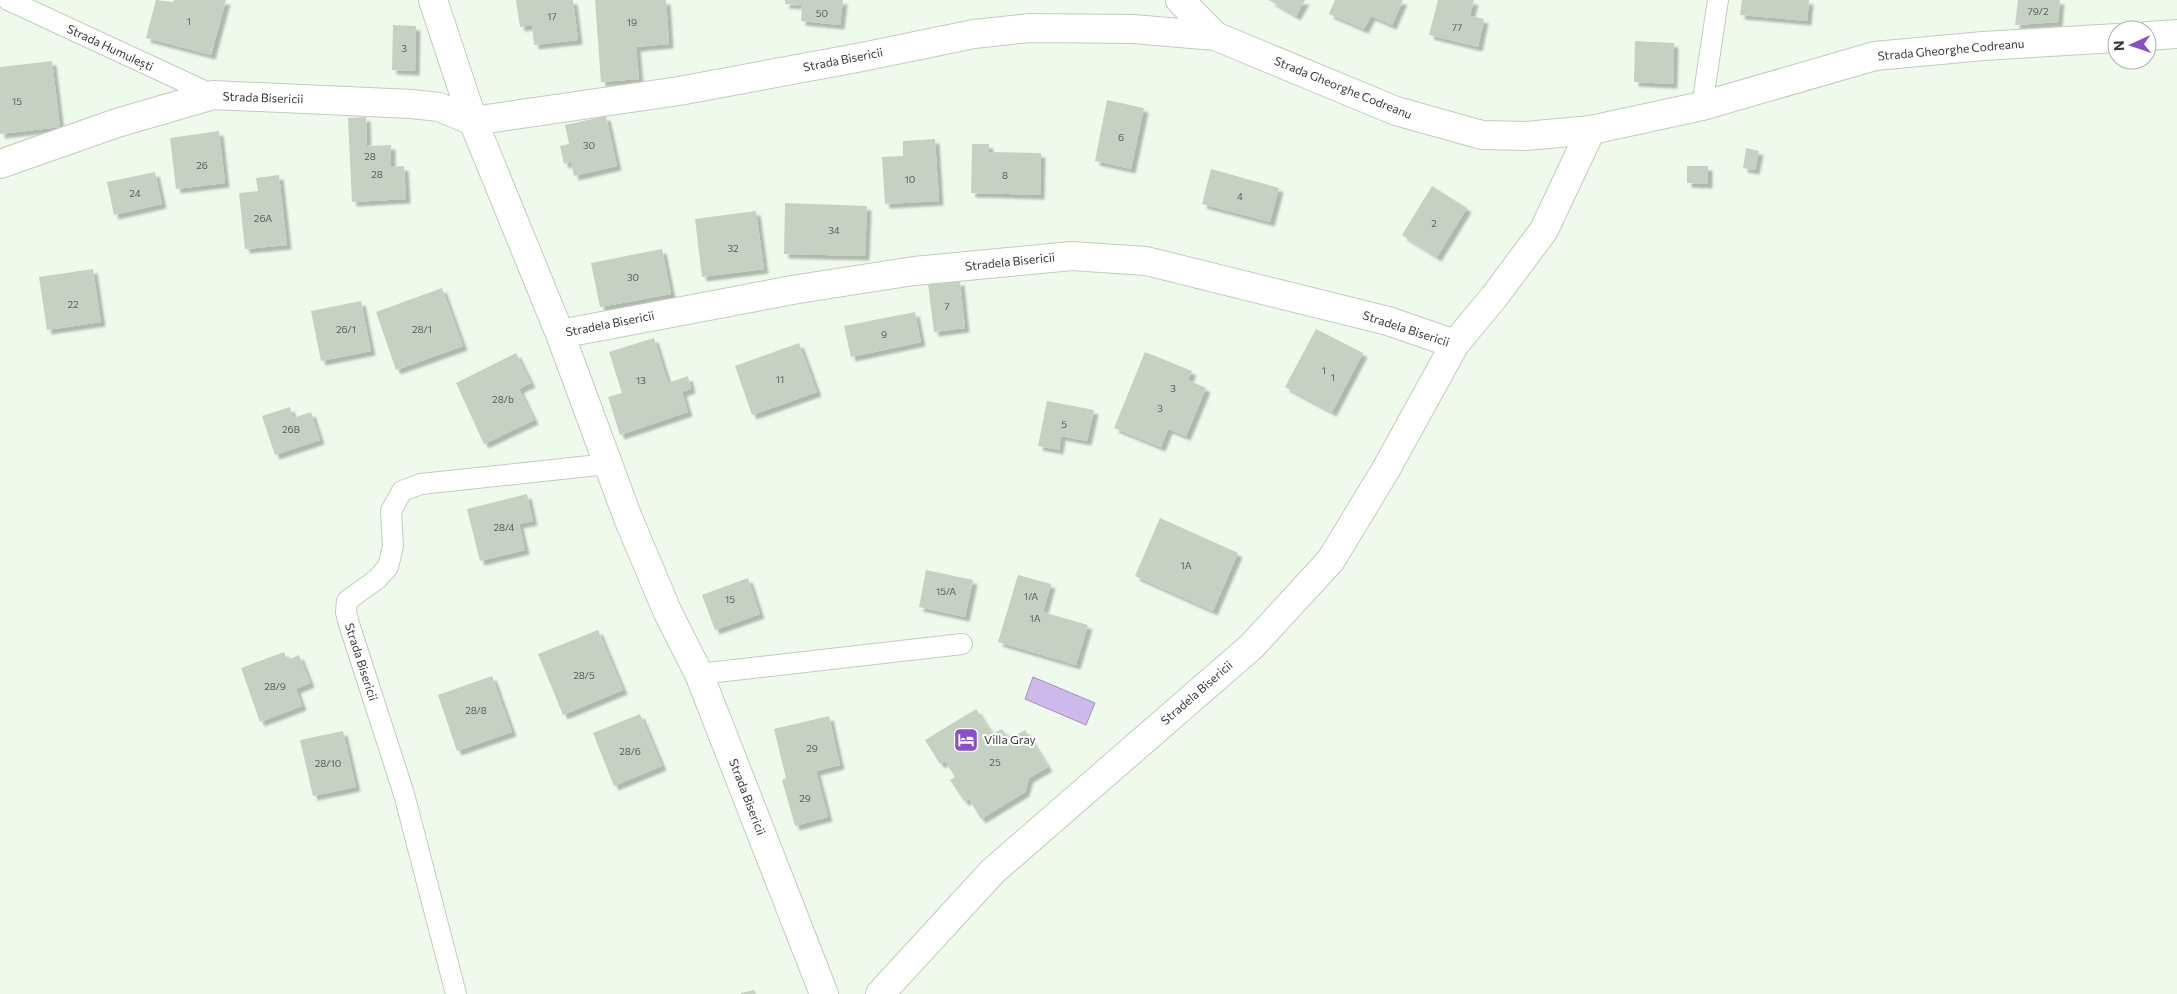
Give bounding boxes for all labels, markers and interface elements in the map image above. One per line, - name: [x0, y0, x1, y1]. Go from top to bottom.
- house number: 79/2: [2027, 5, 2049, 17]
- house number: 50: [816, 7, 828, 19]
- house number: 17: [547, 10, 557, 22]
- house number: 1: [187, 15, 191, 27]
- house number: 19: [627, 16, 637, 28]
- north arrow: [2107, 20, 2157, 70]
- street label: Strada Humulești: [64, 21, 156, 74]
- house number: 77: [1452, 21, 1462, 33]
- street label: Strada Gheorghe Codreanu: [1877, 36, 2025, 62]
- text: N: [2110, 40, 2127, 51]
- house number: 3: [401, 42, 407, 54]
- street label: Strada Bisericii: [802, 44, 884, 74]
- street label: Strada Gheorghe Codreanu: [1272, 53, 1414, 121]
- street label: Strada Bisericii: [222, 89, 304, 105]
- house number: 15: [12, 95, 22, 107]
- house number: 6: [1118, 131, 1124, 143]
- house number: 30: [583, 139, 595, 151]
- house number: 28: [364, 150, 376, 162]
- house number: 26: [196, 159, 208, 171]
- house number: 28: [371, 168, 383, 180]
- house number: 8: [1002, 169, 1008, 181]
- house number: 10: [905, 173, 915, 185]
- house number: 24: [129, 187, 141, 199]
- house number: 4: [1237, 190, 1243, 202]
- house number: 26A: [254, 212, 272, 224]
- house number: 2: [1431, 217, 1437, 229]
- house number: 34: [828, 224, 840, 236]
- house number: 32: [727, 242, 739, 254]
- street label: Stradela Bisericii: [964, 249, 1056, 273]
- house number: 30: [627, 271, 639, 283]
- house number: 22: [67, 298, 79, 310]
- house number: 7: [944, 300, 950, 312]
- street label: Stradela Bisericii: [1361, 307, 1451, 349]
- street label: Stradela Bisericii: [564, 308, 655, 339]
- house number: 26/1: [336, 323, 356, 335]
- house number: 28/1: [412, 323, 432, 335]
- house number: 9: [881, 328, 887, 340]
- house number: 1: [1322, 364, 1326, 376]
- house number: 1: [1331, 371, 1335, 383]
- house number: 11: [776, 373, 784, 385]
- house number: 13: [636, 374, 646, 386]
- house number: 3: [1170, 382, 1176, 394]
- house number: 28/b: [492, 393, 514, 405]
- house number: 3: [1157, 402, 1163, 414]
- house number: 5: [1061, 418, 1067, 430]
- house number: 26B: [282, 423, 301, 435]
- house number: 28/4: [493, 521, 515, 533]
- house number: 1A: [1180, 559, 1192, 571]
- house number: 15/A: [936, 585, 956, 597]
- house number: 1/A: [1024, 590, 1038, 602]
- house number: 15: [725, 593, 735, 605]
- house number: 1A: [1029, 612, 1041, 624]
- street label: Strada Bisericii: [343, 621, 381, 702]
- street label: Stradela Bisericii: [1158, 657, 1235, 727]
- house number: 28/5: [573, 669, 595, 681]
- house number: 28/9: [264, 680, 286, 692]
- house number: 28/8: [465, 704, 487, 716]
- hotel icon: Villa Gray: [953, 727, 979, 753]
- place label: Villa Gray: [984, 732, 1036, 746]
- house number: 29: [806, 742, 818, 754]
- house number: 28/6: [619, 745, 641, 757]
- street label: Strada Bisericii: [727, 756, 769, 837]
- house number: 25: [989, 756, 1001, 768]
- house number: 28/10: [315, 757, 341, 769]
- house number: 29: [799, 792, 811, 804]

